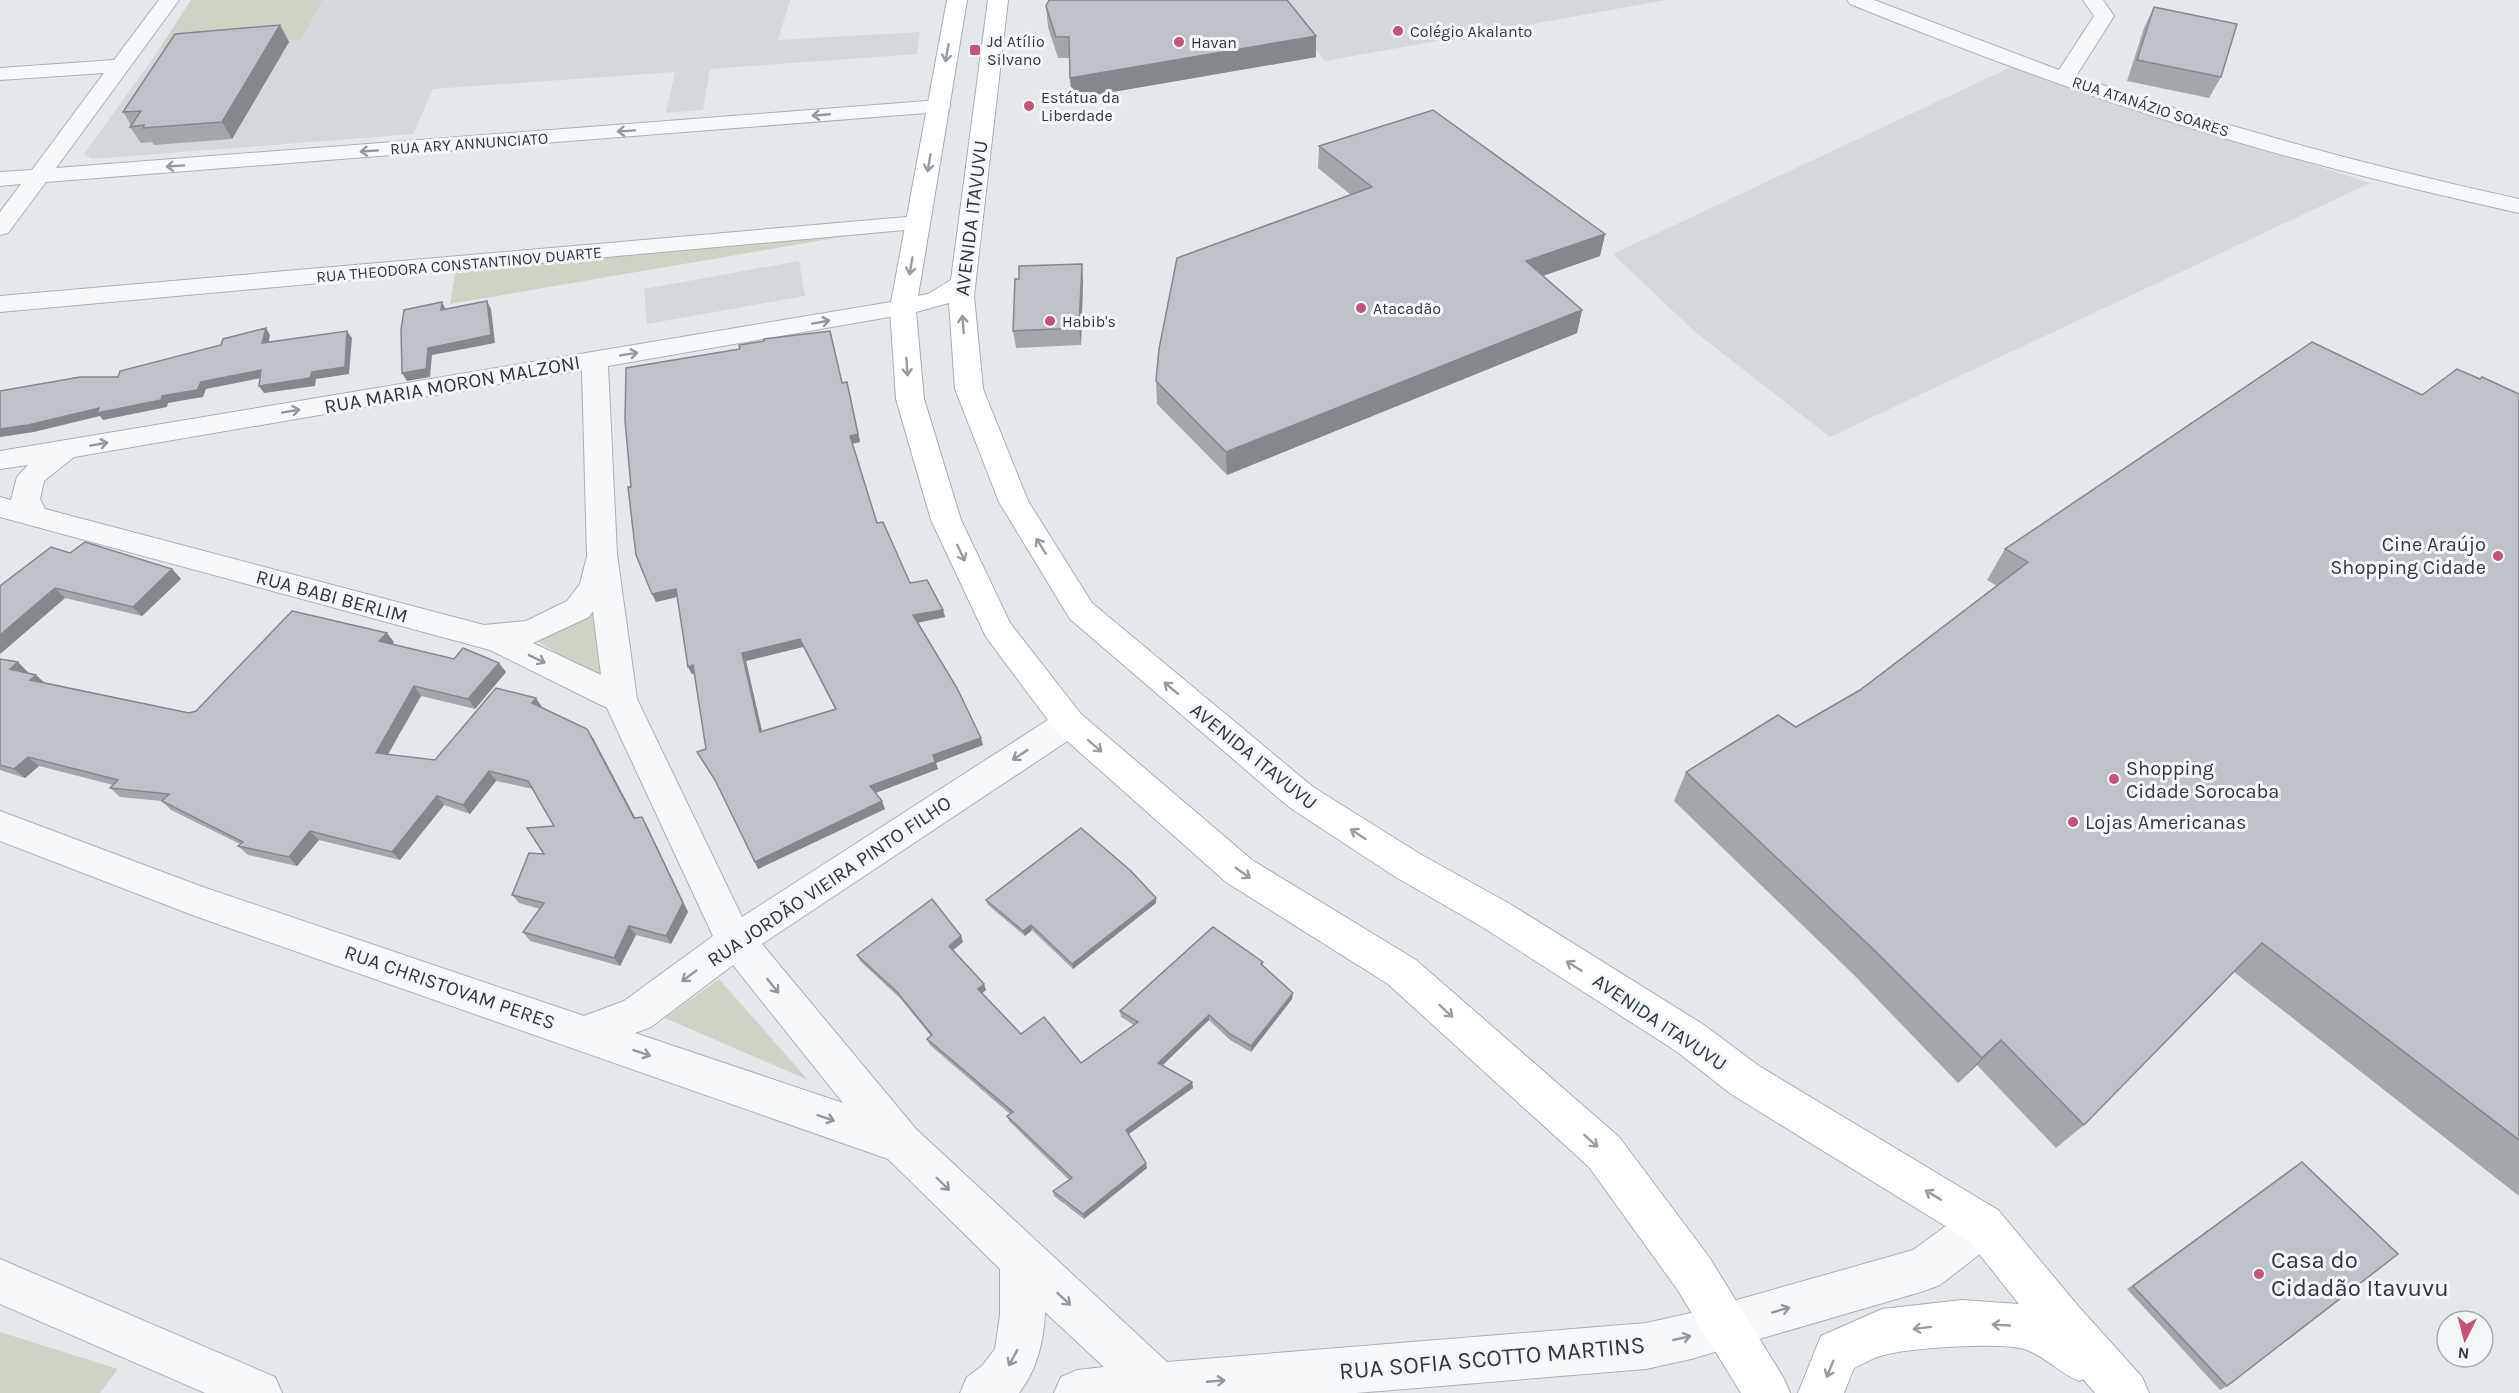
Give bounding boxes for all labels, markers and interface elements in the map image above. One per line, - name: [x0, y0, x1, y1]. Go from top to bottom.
- place label: Colégio Akalanto: [1410, 22, 1532, 41]
- marker: Colégio Akalanto: [1391, 24, 1405, 38]
- place label: Jd Atílio Silvano: [987, 32, 1045, 69]
- place label: Havan: [1191, 33, 1237, 52]
- marker: Havan: [1172, 35, 1186, 49]
- one-way arrow: [942, 43, 953, 62]
- marker: Jd Atílio Silvano: [968, 43, 982, 57]
- street label: RUA ATANÁZIO SOARES: [2070, 72, 2232, 141]
- place label: Estátua da Liberdade: [1041, 88, 1120, 125]
- marker: Estátua da Liberdade: [1022, 99, 1036, 113]
- one-way arrow: [811, 110, 831, 121]
- one-way arrow: [617, 125, 637, 136]
- street label: RUA ARY ANNUNCIATO: [389, 128, 549, 159]
- street label: AVENIDA ITAVUVU: [951, 139, 992, 297]
- one-way arrow: [359, 145, 379, 156]
- one-way arrow: [923, 153, 934, 173]
- one-way arrow: [165, 161, 185, 172]
- street label: RUA THEODORA CONSTANTINOV DUARTE: [315, 243, 603, 286]
- one-way arrow: [905, 255, 916, 275]
- place label: Atacadão: [1373, 299, 1441, 318]
- marker: Atacadão: [1354, 301, 1368, 315]
- place label: Habib's: [1062, 312, 1116, 331]
- marker: Habib's: [1043, 314, 1057, 328]
- one-way arrow: [957, 315, 968, 335]
- one-way arrow: [811, 316, 830, 327]
- one-way arrow: [618, 349, 638, 360]
- street label: RUA MARIA MORON MALZONI: [322, 351, 582, 418]
- one-way arrow: [902, 356, 913, 376]
- one-way arrow: [281, 405, 301, 416]
- one-way arrow: [89, 438, 108, 449]
- place label: Cine Araújo Shopping Cidade: [2330, 533, 2486, 579]
- one-way arrow: [1034, 538, 1046, 555]
- one-way arrow: [956, 543, 968, 561]
- marker: Cine Araújo Shopping Cidade: [2491, 549, 2505, 563]
- street label: RUA BABI BERLIM: [254, 565, 410, 628]
- one-way arrow: [527, 654, 545, 666]
- one-way arrow: [1163, 682, 1179, 695]
- street label: AVENIDA ITAVUVU: [1186, 698, 1322, 815]
- one-way arrow: [1087, 739, 1103, 752]
- one-way arrow: [1013, 749, 1029, 761]
- place label: Shopping Cidade Sorocaba: [2126, 757, 2279, 803]
- marker: Shopping Cidade Sorocaba: [2107, 772, 2121, 786]
- street label: RUA JORDÃO VIEIRA PINTO FILHO: [703, 791, 956, 972]
- place label: Lojas Americanas: [2085, 811, 2246, 834]
- marker: Lojas Americanas: [2066, 815, 2080, 829]
- one-way arrow: [1350, 827, 1367, 839]
- one-way arrow: [1234, 867, 1251, 879]
- street label: RUA CHRISTOVAM PERES: [341, 941, 558, 1034]
- one-way arrow: [1566, 959, 1583, 971]
- one-way arrow: [681, 969, 697, 982]
- street label: AVENIDA ITAVUVU: [1588, 969, 1731, 1076]
- one-way arrow: [766, 978, 779, 994]
- one-way arrow: [1438, 1004, 1453, 1018]
- one-way arrow: [633, 1048, 651, 1059]
- one-way arrow: [816, 1113, 835, 1124]
- one-way arrow: [1583, 1134, 1598, 1148]
- one-way arrow: [935, 1177, 950, 1191]
- one-way arrow: [1925, 1188, 1942, 1200]
- place label: Casa do Cidadão Itavuvu: [2271, 1246, 2449, 1302]
- marker: Casa do Cidadão Itavuvu: [2252, 1267, 2266, 1281]
- one-way arrow: [1056, 1292, 1071, 1306]
- one-way arrow: [1771, 1304, 1790, 1315]
- north arrow: [2435, 1309, 2495, 1369]
- one-way arrow: [1992, 1320, 2012, 1331]
- one-way arrow: [1913, 1322, 1933, 1333]
- street label: RUA SOFIA SCOTTO MARTINS: [1338, 1331, 1646, 1385]
- one-way arrow: [1672, 1332, 1691, 1344]
- text: N: [2457, 1343, 2470, 1363]
- one-way arrow: [1007, 1348, 1019, 1366]
- one-way arrow: [1824, 1359, 1835, 1378]
- one-way arrow: [1206, 1375, 1226, 1386]

